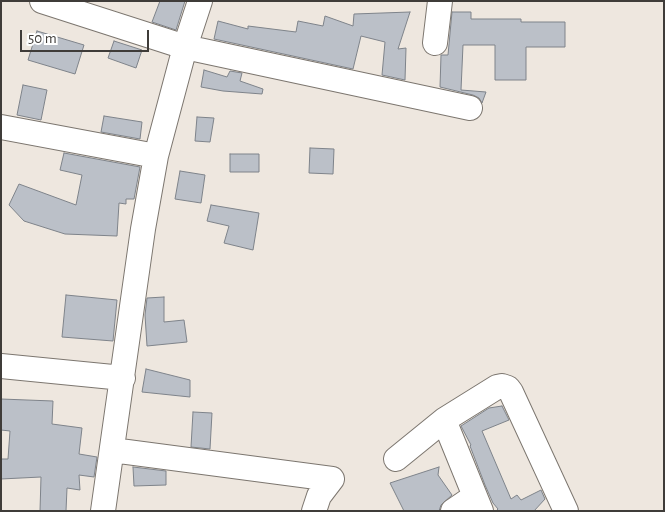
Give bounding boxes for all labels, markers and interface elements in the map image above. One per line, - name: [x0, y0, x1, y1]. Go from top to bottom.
- scale bar: [22, 20, 151, 52]
- text: 50 m: [28, 31, 57, 46]

